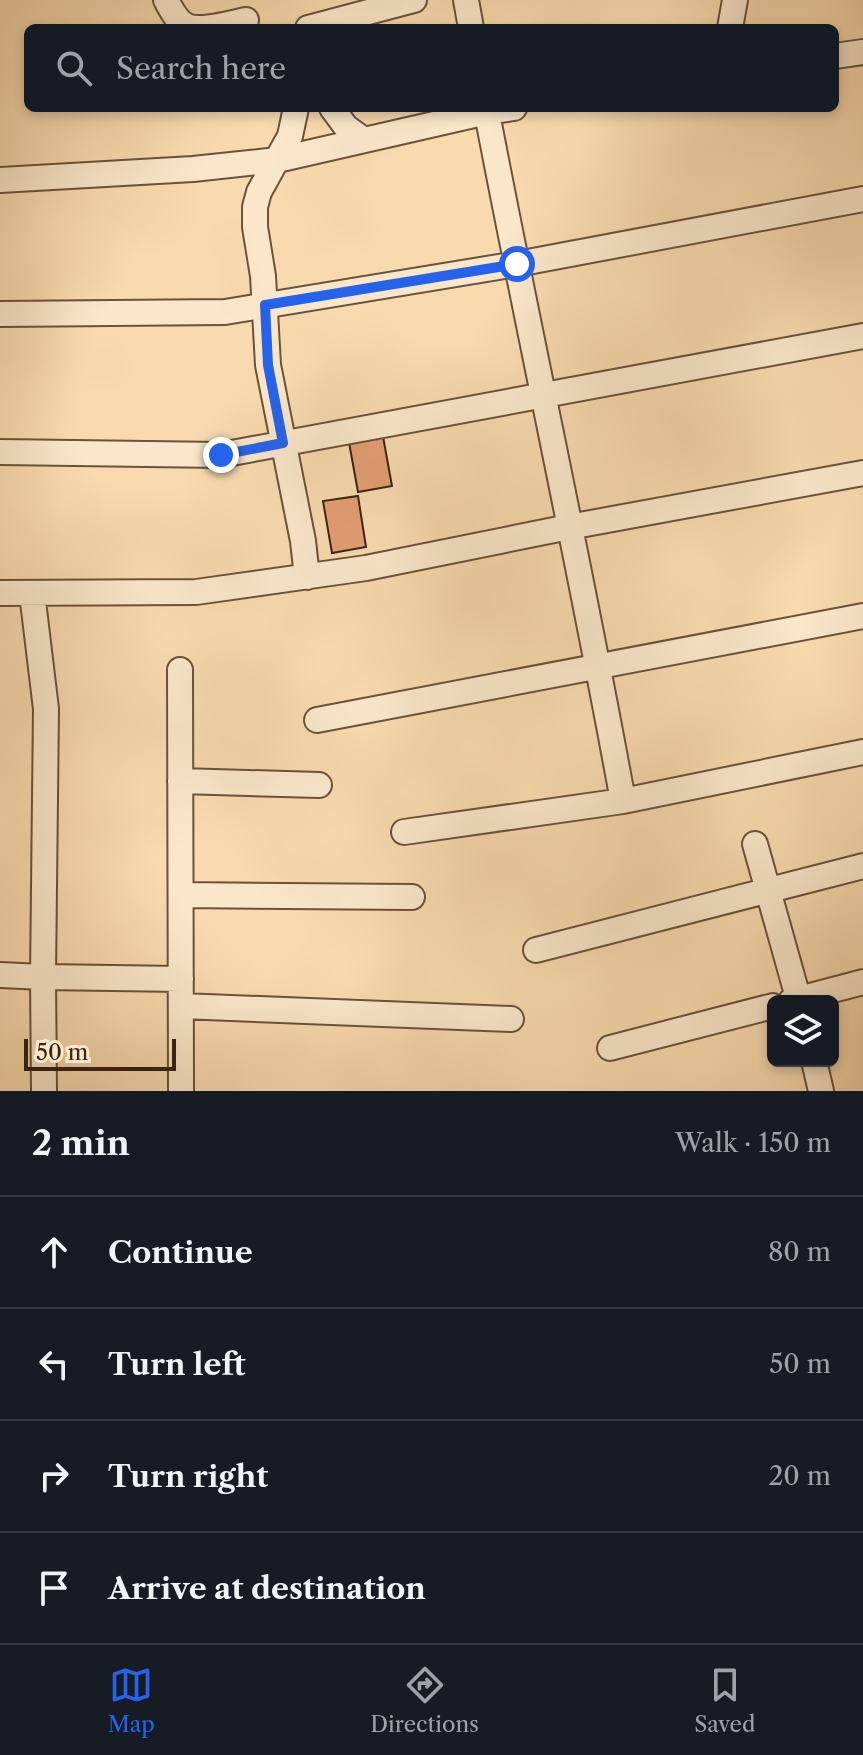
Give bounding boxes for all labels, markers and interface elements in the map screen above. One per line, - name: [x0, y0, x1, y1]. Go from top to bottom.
- search box: [24, 24, 839, 112]
- icon: search: [52, 46, 96, 90]
- text: Search here: [116, 50, 286, 87]
- route start: [499, 246, 535, 282]
- route end: [203, 437, 239, 473]
- map controls: [767, 995, 839, 1067]
- button: layers: [767, 995, 839, 1067]
- scale bar: [24, 1035, 176, 1071]
- text: 50 m: [36, 1039, 88, 1066]
- text: 2 min: [32, 1122, 130, 1164]
- text: Walk · 150 m: [675, 1127, 831, 1159]
- icon: ahead: [32, 1230, 76, 1274]
- text: Continue: [108, 1234, 253, 1271]
- text: 80 m: [768, 1236, 831, 1268]
- icon: left: [32, 1342, 76, 1386]
- text: Turn left: [108, 1346, 245, 1383]
- text: 50 m: [769, 1348, 831, 1380]
- icon: right: [32, 1454, 76, 1498]
- text: Turn right: [108, 1458, 268, 1495]
- text: 20 m: [768, 1460, 831, 1492]
- icon: arrive: [32, 1566, 76, 1610]
- text: Arrive at destination: [108, 1570, 426, 1607]
- tab: Map: [108, 1663, 155, 1738]
- tab: Directions: [370, 1663, 479, 1738]
- tab: Saved: [694, 1663, 755, 1738]

